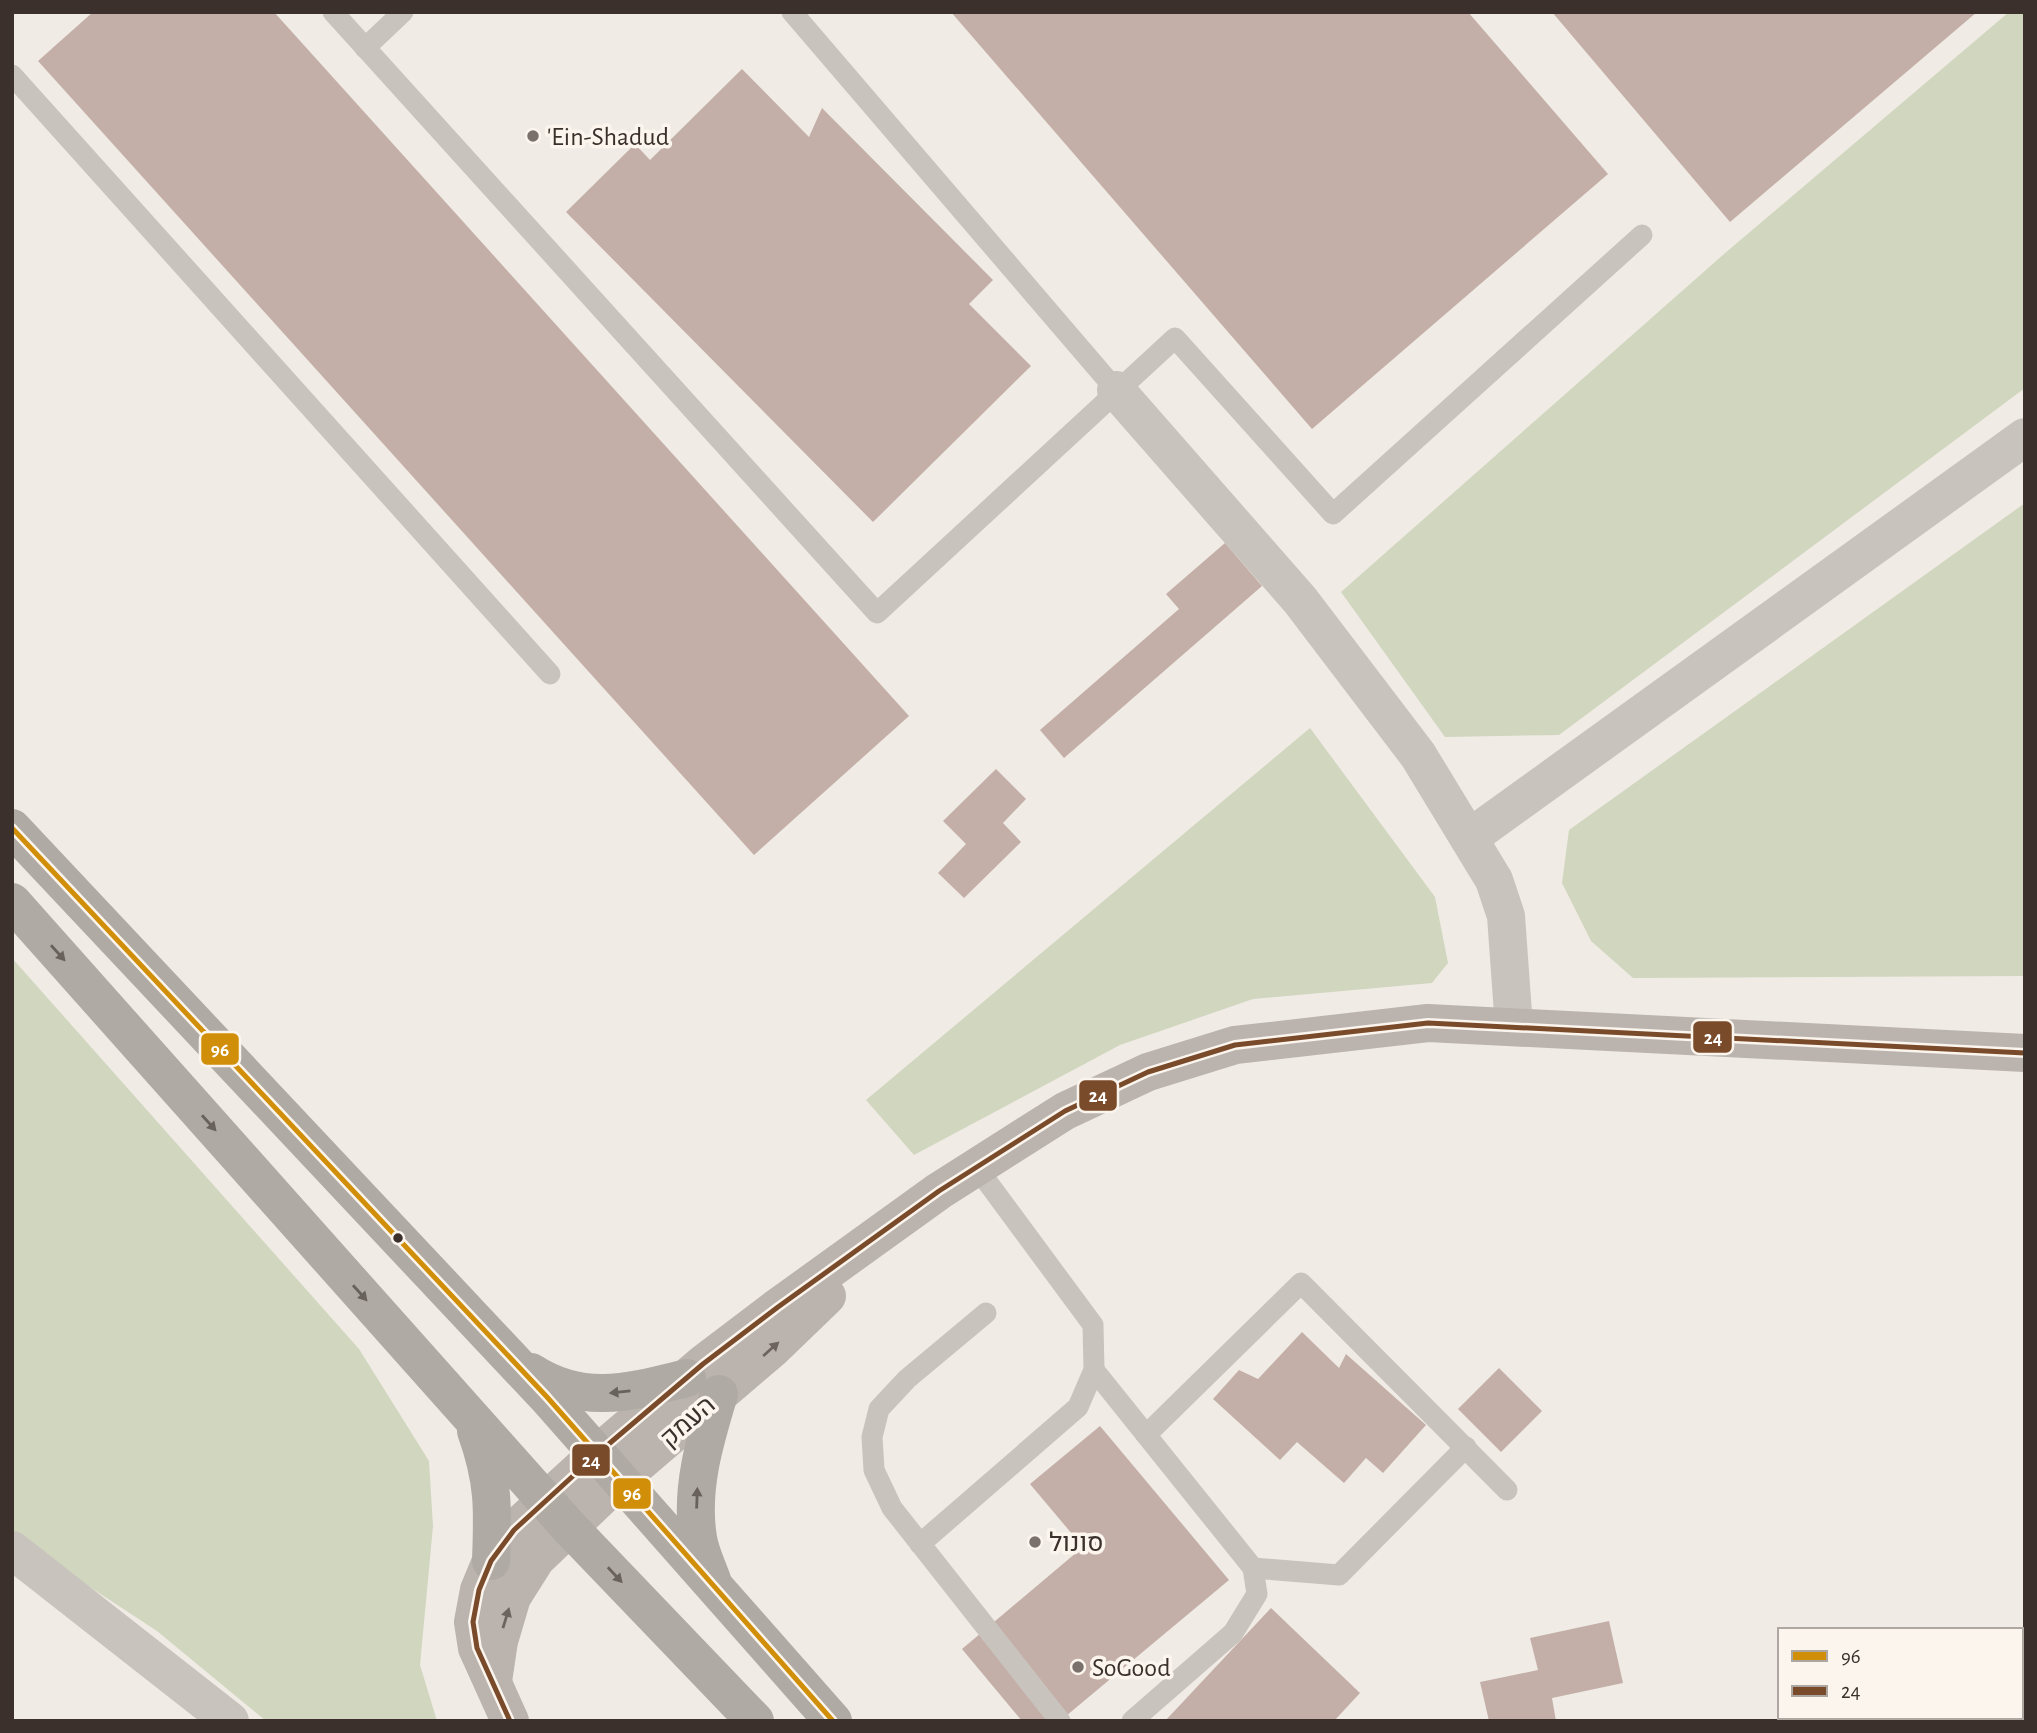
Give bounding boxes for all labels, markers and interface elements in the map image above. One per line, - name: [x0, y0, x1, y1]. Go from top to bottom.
- place label: 'Ein-Shadud: [547, 124, 669, 150]
- marker: 'Ein-Shadud: [525, 128, 541, 144]
- one-way arrow: [49, 945, 65, 962]
- line badge: 24: [1692, 1020, 1733, 1054]
- text: 24: [1704, 1029, 1723, 1048]
- line badge: 96: [200, 1032, 240, 1066]
- text: 96: [211, 1041, 229, 1060]
- line badge: 24: [1078, 1079, 1118, 1112]
- text: 24: [1089, 1087, 1108, 1106]
- one-way arrow: [201, 1114, 217, 1132]
- unlabelled marker: [391, 1231, 405, 1245]
- one-way arrow: [352, 1284, 368, 1302]
- one-way arrow: [762, 1341, 780, 1357]
- one-way arrow: [609, 1387, 631, 1398]
- street label: העמק: [655, 1391, 720, 1452]
- line badge: 24: [571, 1443, 611, 1477]
- text: 24: [582, 1452, 601, 1471]
- line badge: 96: [612, 1477, 652, 1510]
- text: 96: [623, 1485, 641, 1504]
- one-way arrow: [692, 1487, 703, 1509]
- place label: סונול: [1049, 1530, 1104, 1556]
- marker: סונול: [1027, 1534, 1043, 1550]
- one-way arrow: [606, 1567, 623, 1584]
- one-way arrow: [501, 1607, 512, 1628]
- legend: [1778, 1628, 2023, 1719]
- text: 96: [1841, 1646, 1861, 1667]
- place label: SoGood: [1092, 1655, 1171, 1681]
- marker: SoGood: [1070, 1659, 1086, 1675]
- text: 24: [1841, 1681, 1861, 1702]

